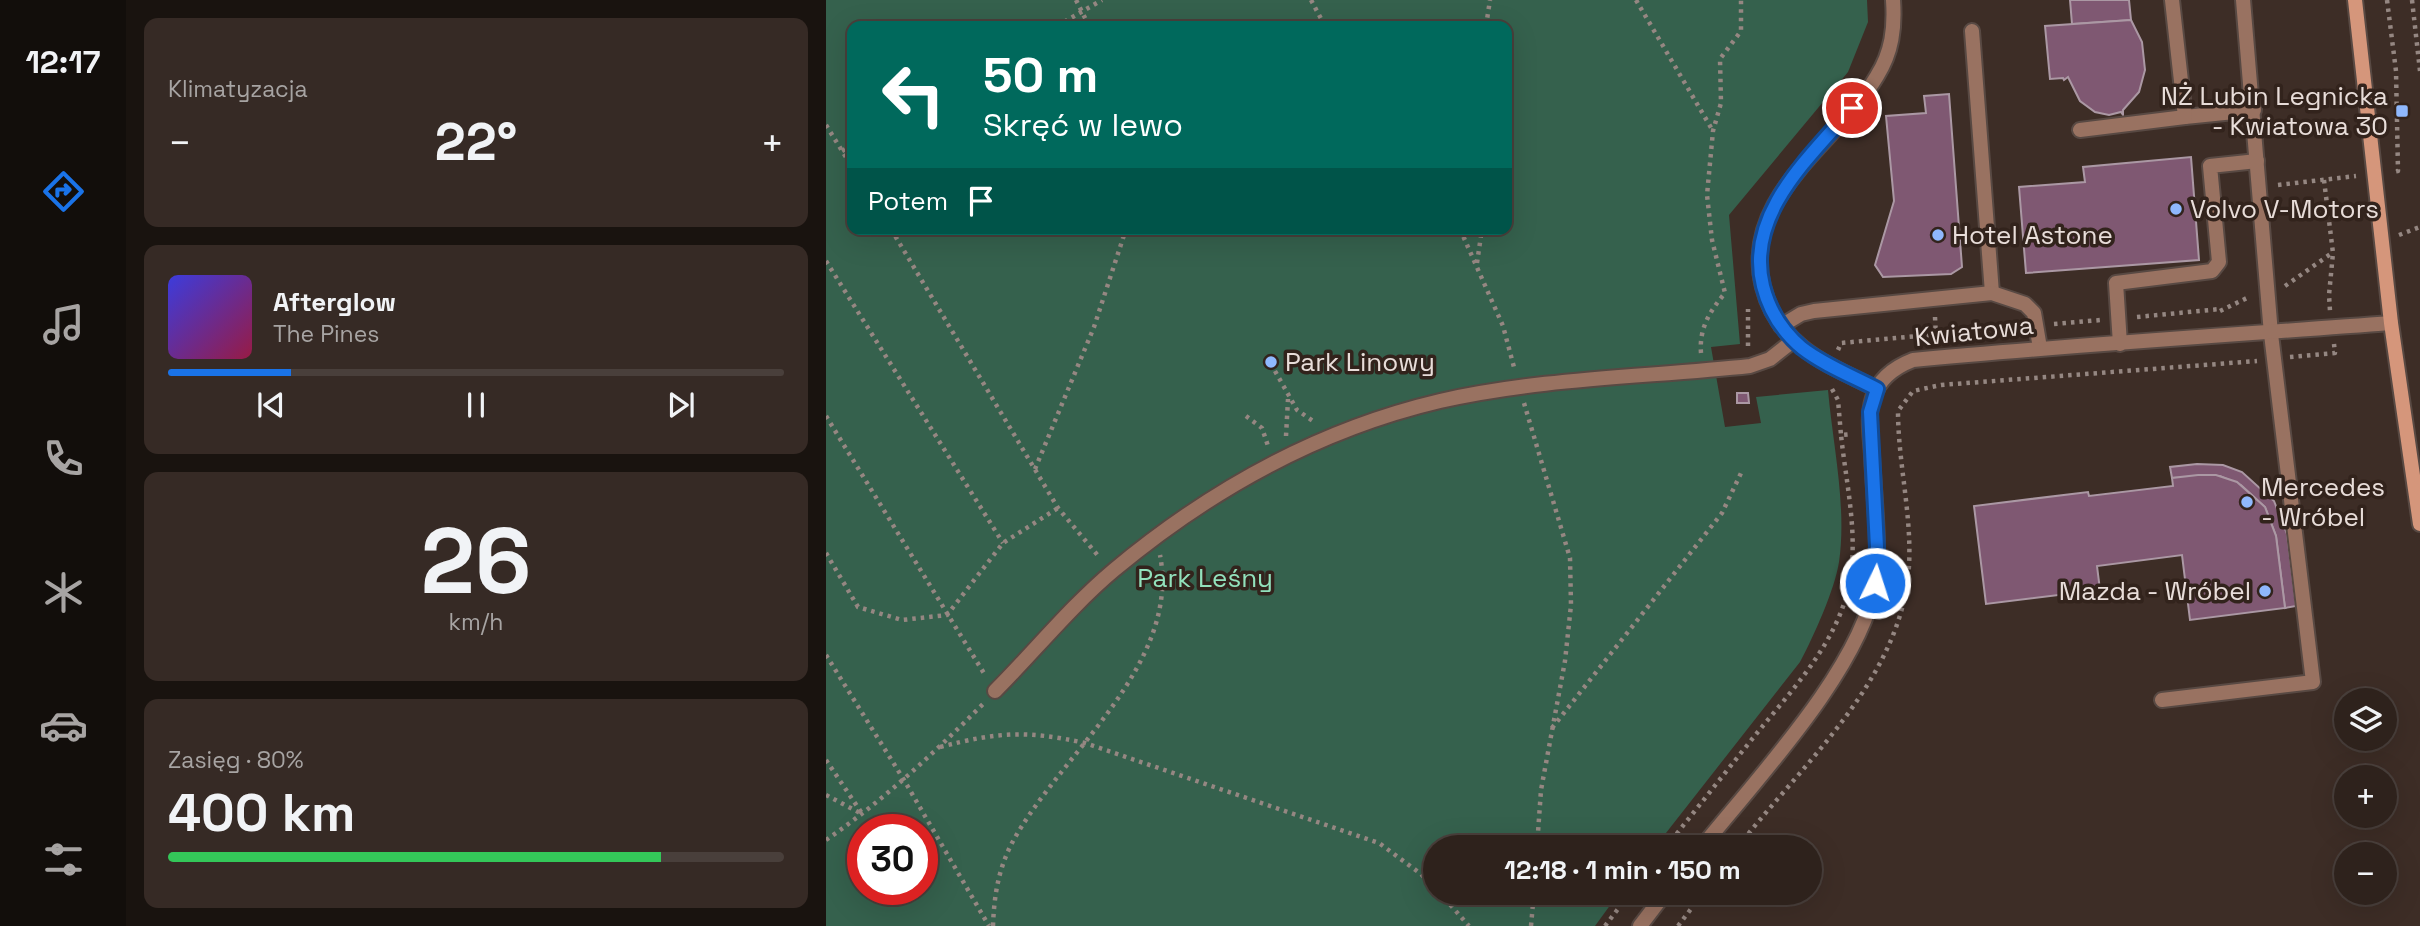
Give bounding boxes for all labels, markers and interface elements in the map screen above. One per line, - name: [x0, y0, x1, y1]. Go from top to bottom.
- text: 12:17: [25, 42, 101, 82]
- text: 50 m: [983, 44, 1098, 106]
- icon: left: [868, 49, 959, 140]
- text: Klimatyzacja: [168, 74, 308, 104]
- pin: [1822, 78, 1882, 138]
- place label: NŻ Lubin Legnicka - Kwiatowa 30: [2161, 79, 2388, 143]
- icon: arrive: [1833, 89, 1871, 127]
- marker: NŻ Lubin Legnicka - Kwiatowa 30: [2394, 103, 2410, 119]
- text: Skręć w lewo: [983, 105, 1183, 145]
- text: 22°: [435, 109, 517, 175]
- text: −: [168, 119, 192, 167]
- text: +: [760, 119, 784, 167]
- icon: directions: [39, 167, 88, 216]
- icon: arrive: [962, 182, 1000, 220]
- text: Potem: [868, 184, 948, 218]
- place label: Volvo V-Motors: [2190, 192, 2379, 226]
- marker: Volvo V-Motors: [2168, 201, 2184, 217]
- place label: Hotel Astone: [1952, 218, 2113, 252]
- marker: Hotel Astone: [1930, 227, 1946, 243]
- text: Afterglow: [273, 285, 396, 319]
- icon: music: [39, 300, 88, 349]
- street label: Kwiatowa: [1913, 308, 2035, 354]
- text: The Pines: [273, 319, 379, 349]
- place label: Park Linowy: [1285, 345, 1435, 379]
- marker: Park Linowy: [1263, 354, 1279, 370]
- icon: previous: [252, 386, 290, 424]
- icon: pause: [457, 386, 495, 424]
- icon: next: [662, 386, 700, 424]
- icon: phone: [39, 434, 88, 483]
- place label: Mercedes - Wróbel: [2261, 470, 2385, 534]
- marker: Mercedes - Wróbel: [2239, 494, 2255, 510]
- text: 26: [421, 503, 531, 620]
- position arrow: [1838, 546, 1912, 620]
- park label: Park Leśny: [1137, 561, 1273, 595]
- icon: climate: [39, 568, 88, 617]
- place label: Mazda - Wróbel: [2059, 574, 2251, 608]
- marker: Mazda - Wróbel: [2257, 583, 2273, 599]
- text: km/h: [449, 607, 503, 637]
- map controls: [2334, 688, 2397, 905]
- button: layers: [2334, 688, 2397, 751]
- icon: car: [39, 701, 88, 750]
- text: Zasięg · 80%: [168, 745, 304, 775]
- button: +: [2334, 765, 2397, 828]
- text: 400 km: [168, 780, 355, 846]
- speed limit sign: 30: [847, 814, 938, 905]
- icon: filters: [39, 835, 88, 884]
- button: −: [2334, 842, 2397, 905]
- text: 12:18 · 1 min · 150 m: [1504, 853, 1741, 887]

